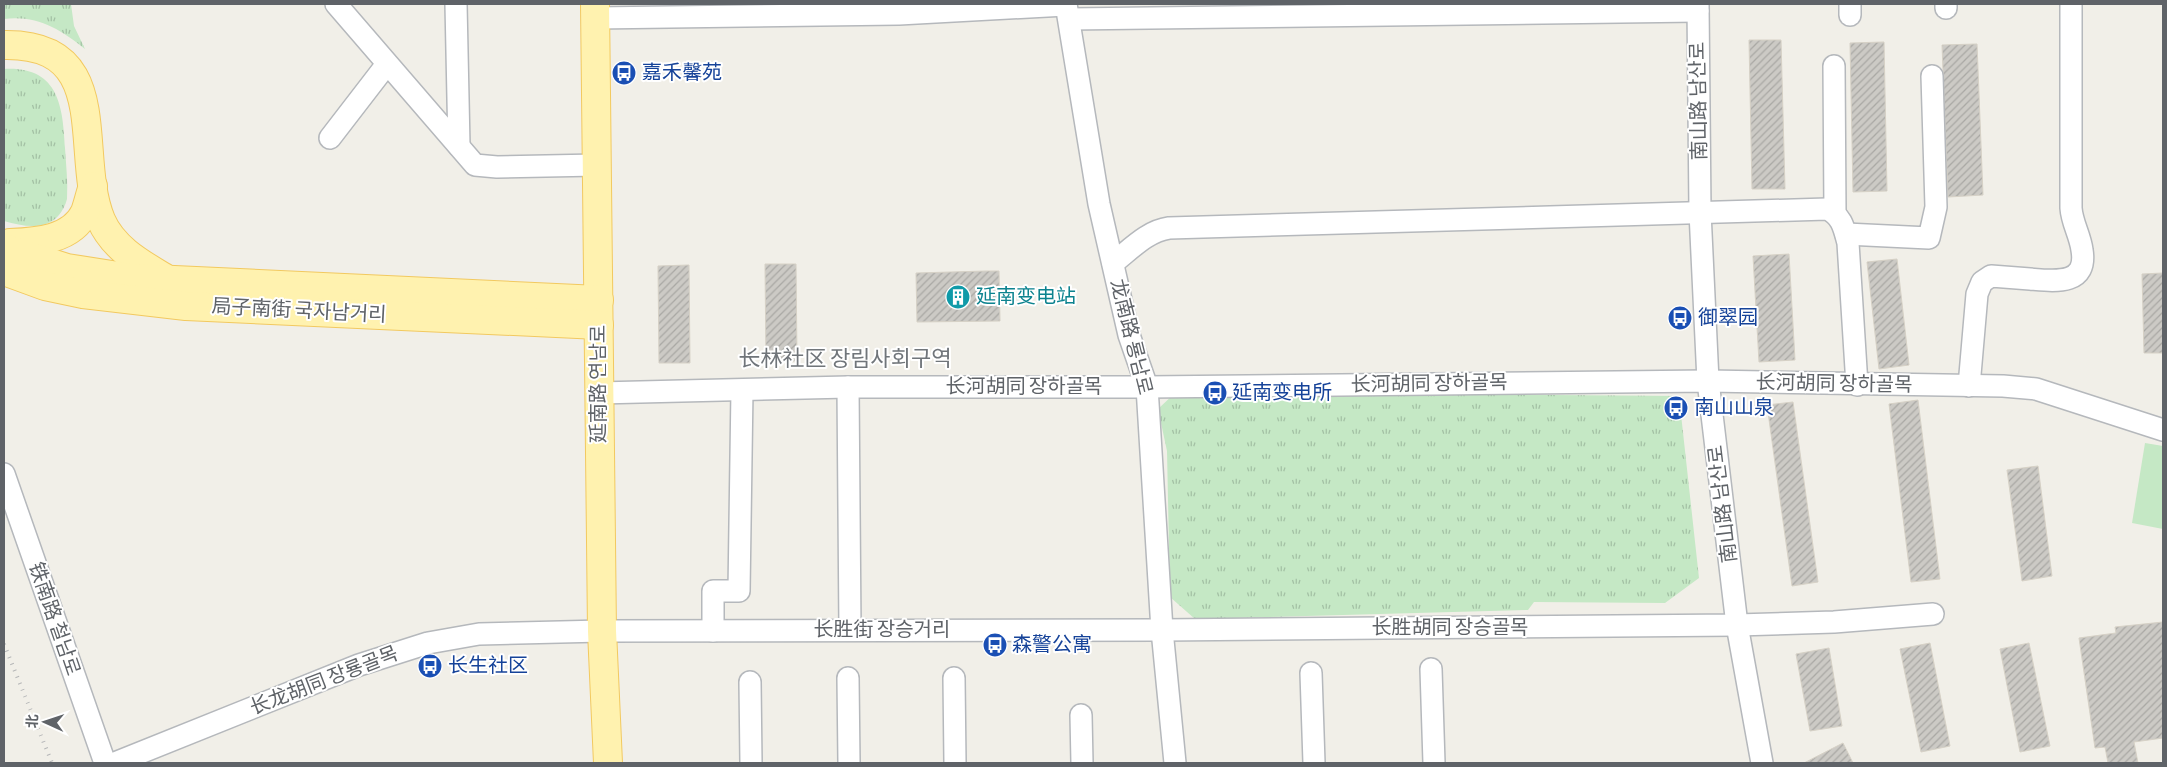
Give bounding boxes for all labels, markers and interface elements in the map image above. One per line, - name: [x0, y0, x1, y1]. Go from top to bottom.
- street label: 南山路 남산로: [1687, 42, 1710, 160]
- bus stop icon: 嘉禾馨苑: [611, 60, 637, 86]
- place label: 嘉禾馨苑: [642, 62, 722, 83]
- street label: 龙南路 룡남로: [1107, 277, 1156, 397]
- building icon: 延南变电站: [945, 284, 971, 310]
- place label: 延南变电站: [976, 286, 1076, 307]
- street label: 局子南街 국자남거리: [211, 295, 387, 326]
- bus stop icon: 御翠园: [1667, 305, 1693, 331]
- place label: 御翠园: [1698, 307, 1758, 328]
- street label: 延南路 연남로: [588, 325, 609, 443]
- district label: 长林社区 장림사회구역: [738, 347, 952, 370]
- street label: 长河胡同 장하골목: [1350, 372, 1508, 395]
- street label: 长河胡同 장하골목: [1755, 372, 1913, 395]
- street label: 长河胡同 장하골목: [946, 376, 1102, 397]
- bus stop icon: 延南变电所: [1202, 380, 1228, 406]
- place label: 延南变电所: [1232, 382, 1332, 403]
- bus stop icon: 南山山泉: [1663, 395, 1689, 421]
- place label: 南山山泉: [1694, 397, 1774, 418]
- street label: 南山路 남산로: [1705, 444, 1740, 564]
- street label: 铁南路 철남로: [25, 559, 84, 678]
- street label: 长胜胡同 장승골목: [1372, 617, 1528, 638]
- street label: 长胜街 장승거리: [814, 619, 950, 640]
- bus stop icon: 森警公寓: [982, 632, 1008, 658]
- place label: 森警公寓: [1012, 634, 1092, 655]
- street label: 长龙胡同 장룡골목: [247, 643, 401, 718]
- bus stop icon: 长生社区: [417, 653, 443, 679]
- place label: 长生社区: [448, 655, 528, 676]
- north arrow: [20, 697, 70, 747]
- text: 北: [25, 714, 40, 729]

